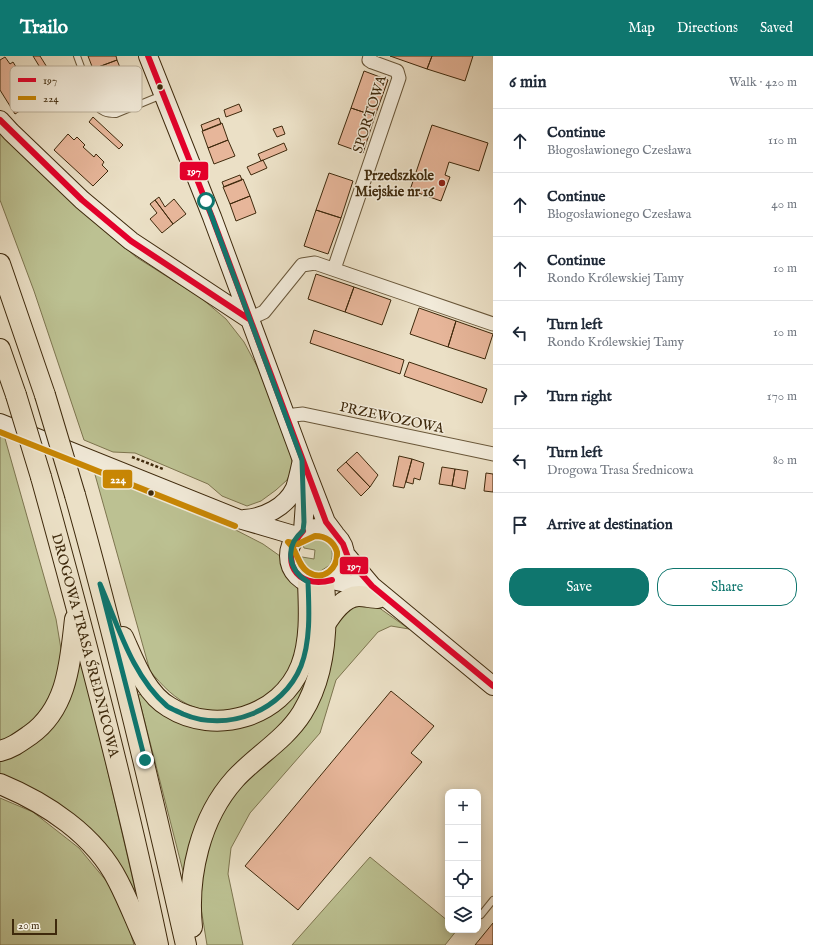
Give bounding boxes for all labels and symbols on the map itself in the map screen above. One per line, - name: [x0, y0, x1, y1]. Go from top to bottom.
- legend: [10, 66, 142, 112]
- street label: SPORTOWA: [349, 73, 391, 156]
- text: 197: [43, 74, 57, 88]
- unlabelled marker: [155, 82, 165, 92]
- text: 224: [43, 92, 59, 106]
- line badge: 197: [179, 161, 209, 181]
- text: 197: [187, 165, 201, 179]
- place label: Przedszkole Miejskie nr 16: [355, 167, 435, 201]
- marker: Przedszkole Miejskie nr 16: [437, 178, 447, 188]
- route start: [197, 192, 215, 210]
- street label: PRZEWOZOWA: [338, 398, 446, 438]
- line badge: 224: [102, 469, 133, 489]
- text: 224: [110, 473, 126, 487]
- unlabelled marker: [146, 488, 156, 498]
- street label: DROGOWA TRASA ŚREDNICOWA: [47, 531, 123, 760]
- line badge: 197: [339, 556, 369, 575]
- text: 197: [347, 560, 361, 574]
- route end: [136, 751, 154, 769]
- scale bar: [12, 917, 57, 936]

